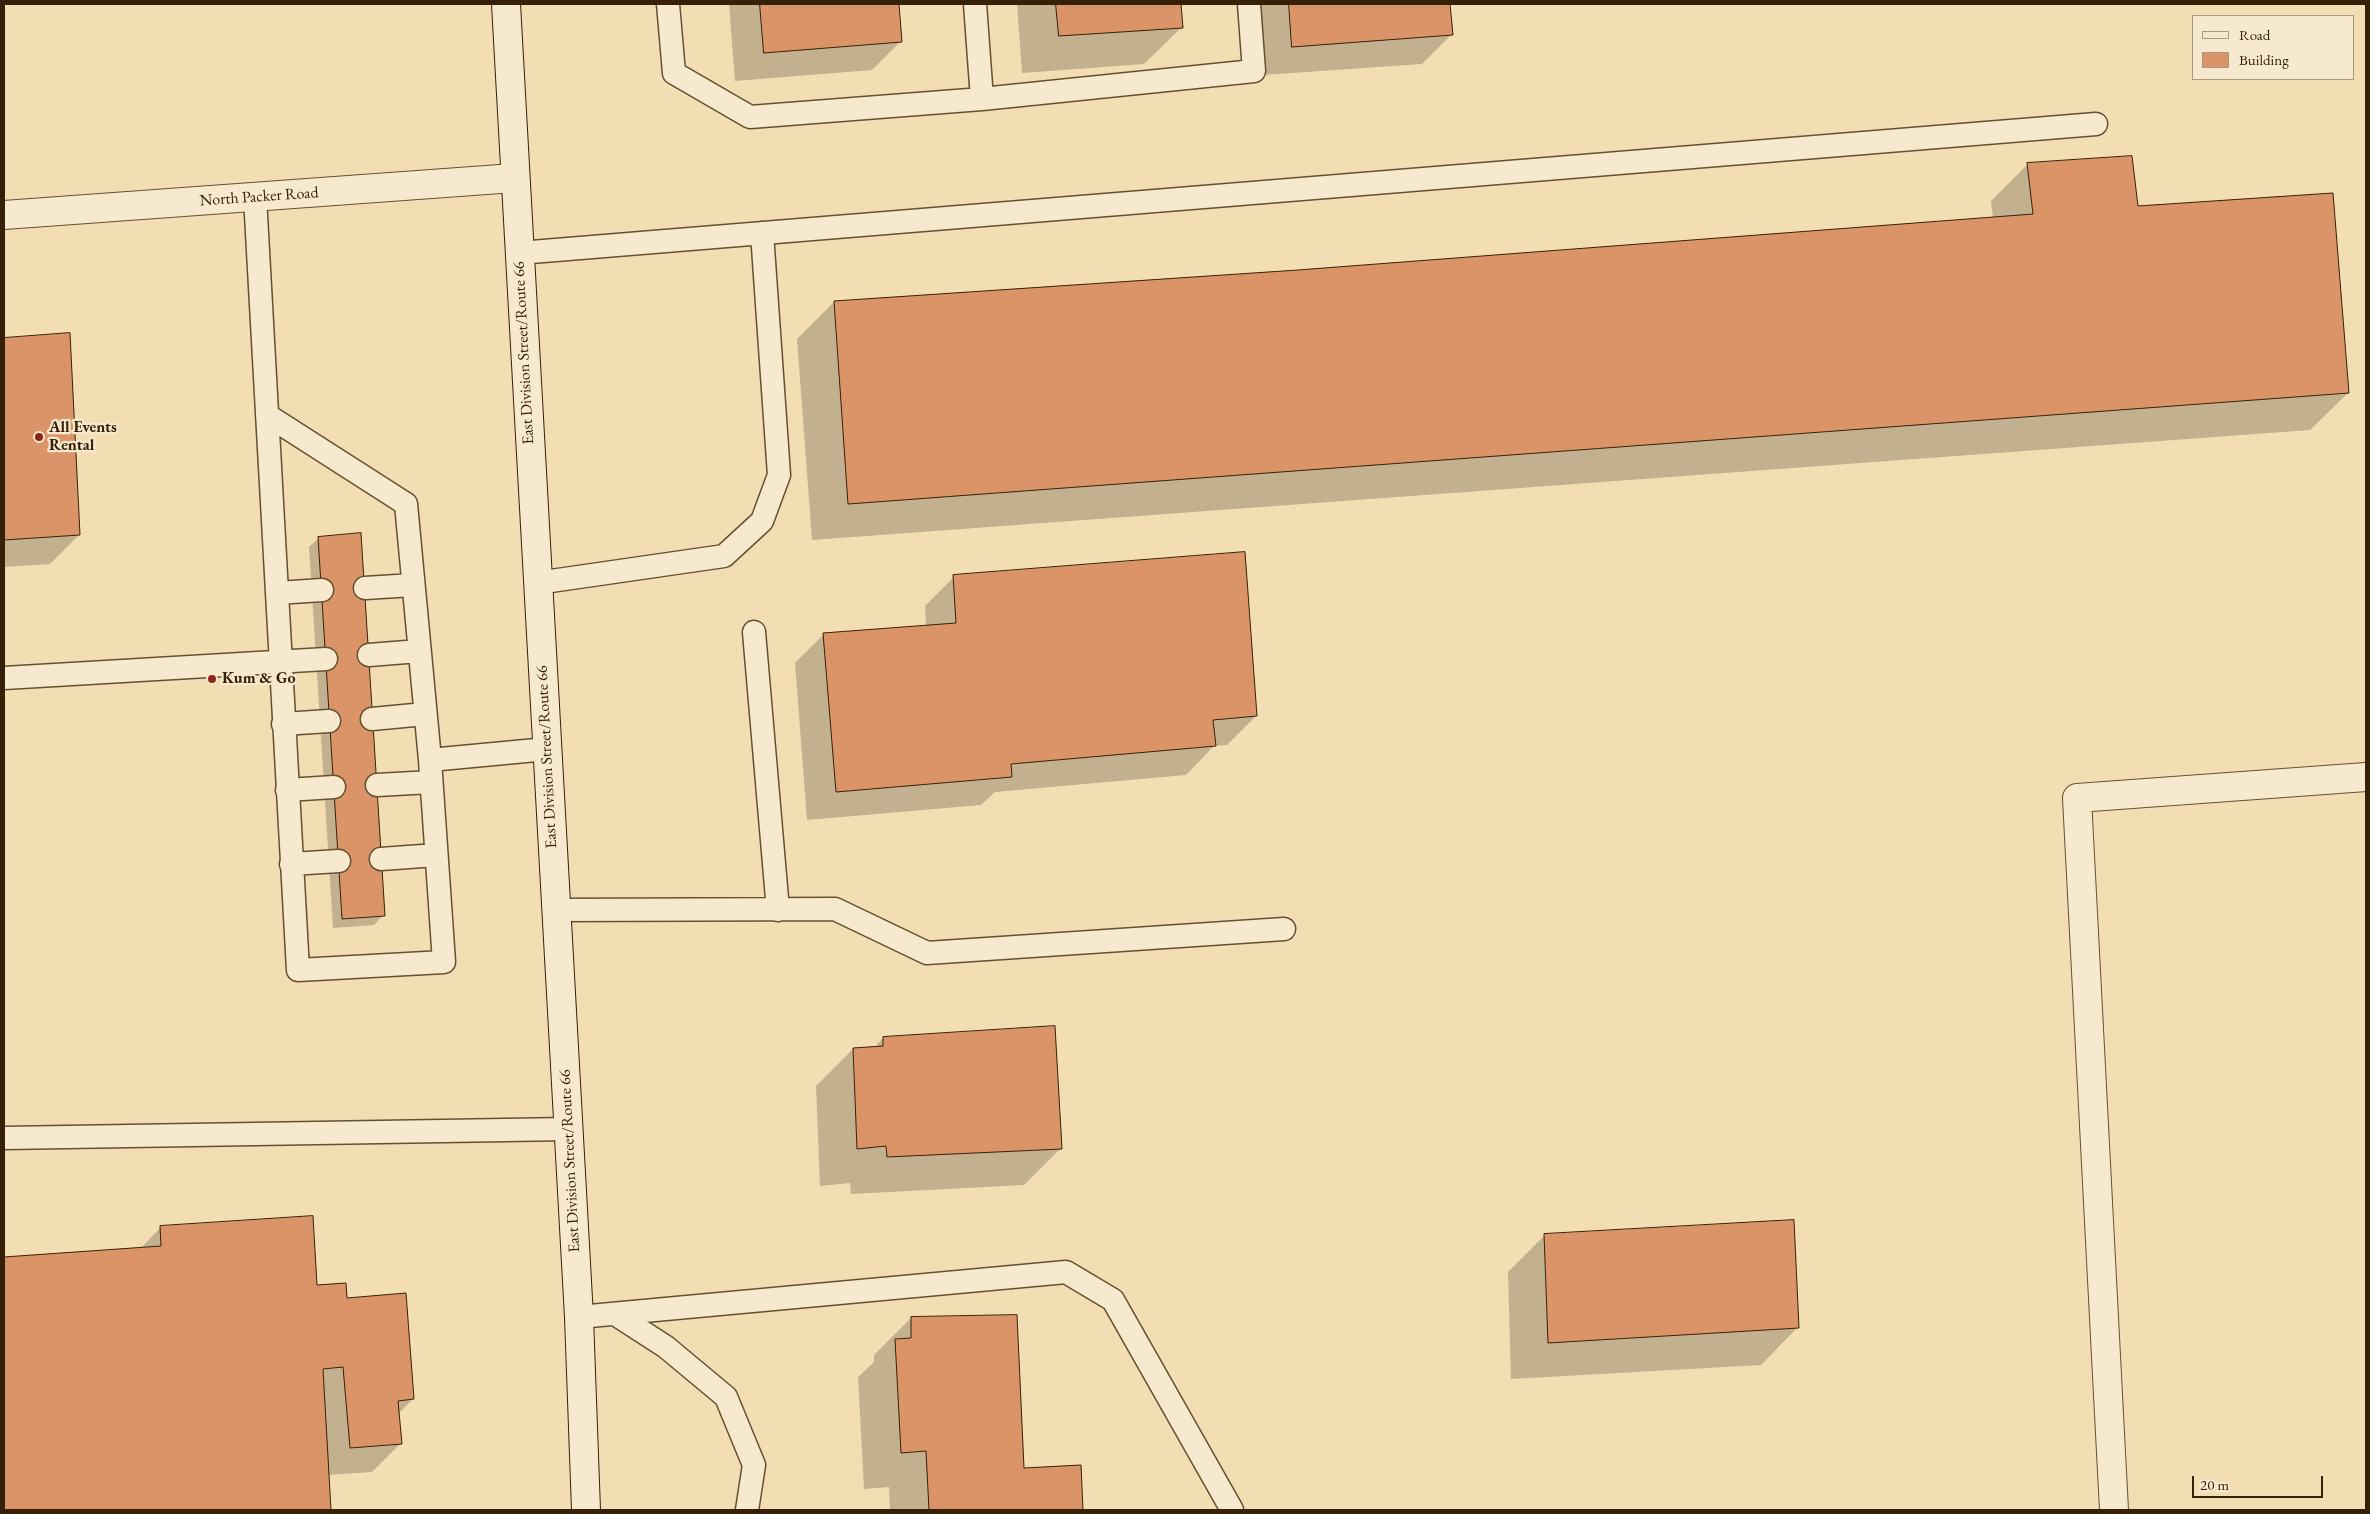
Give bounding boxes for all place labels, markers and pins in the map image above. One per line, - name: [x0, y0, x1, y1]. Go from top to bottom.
- place label: All Events Rental: [49, 418, 117, 456]
- marker: All Events Rental: [33, 431, 45, 443]
- place label: Kum & Go: [222, 669, 295, 689]
- marker: Kum & Go: [206, 673, 218, 685]

